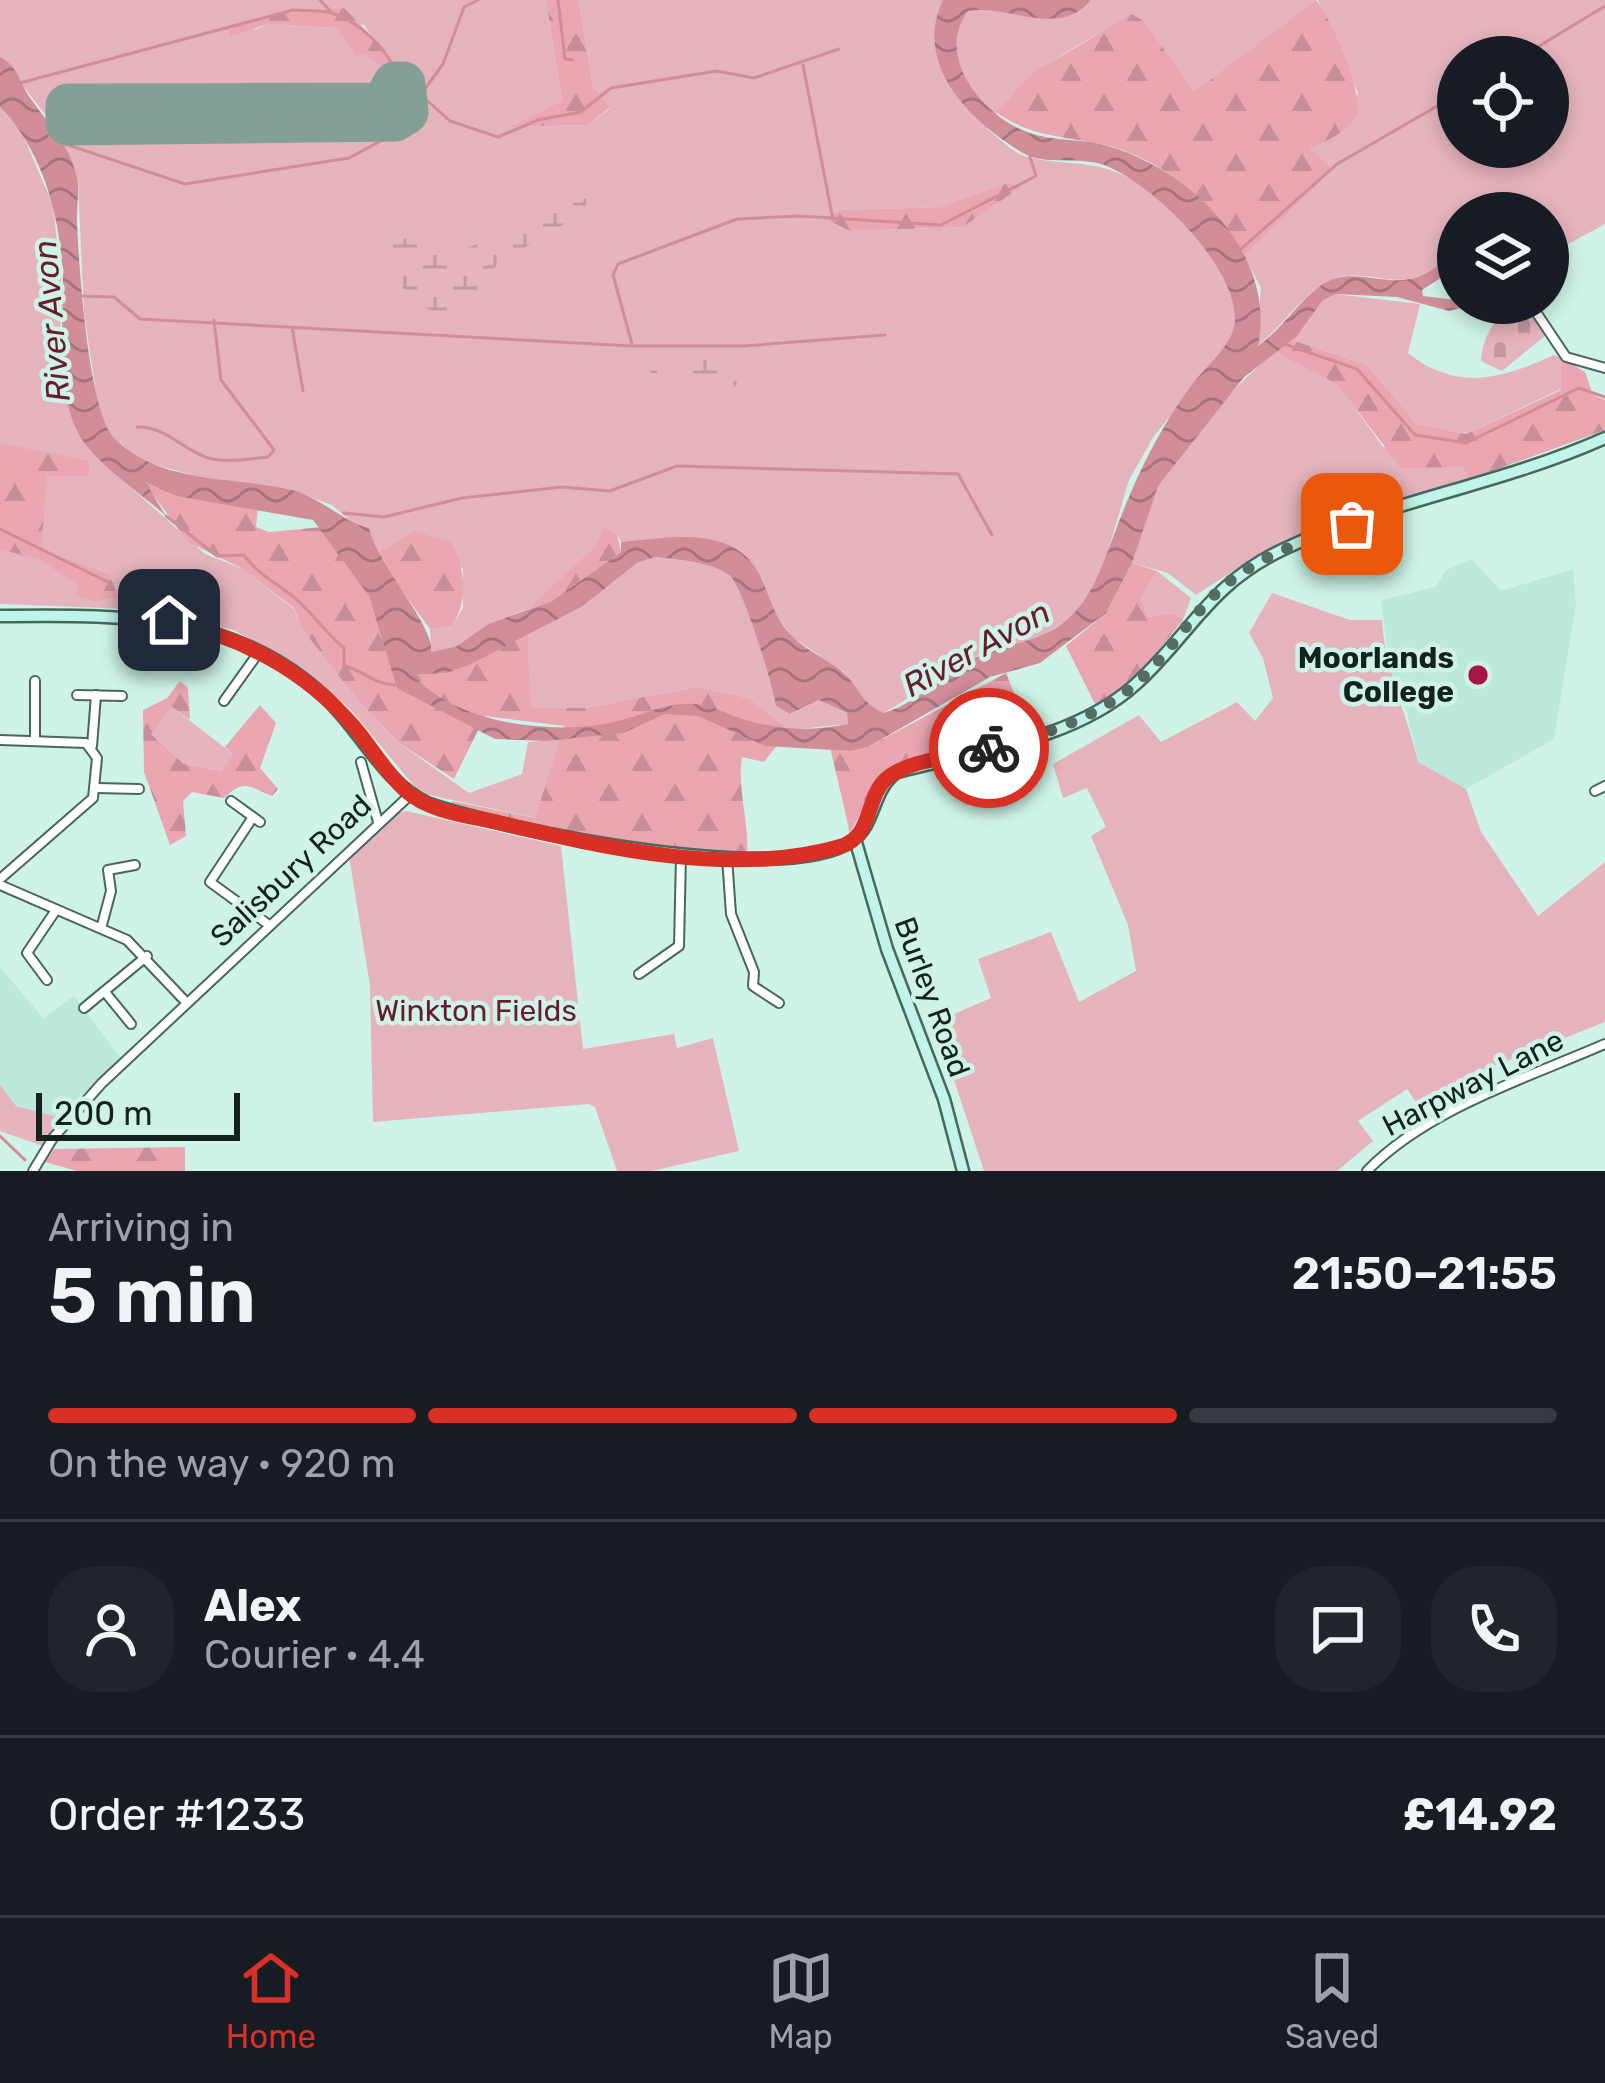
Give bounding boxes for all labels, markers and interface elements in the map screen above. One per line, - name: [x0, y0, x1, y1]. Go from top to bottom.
- map controls: [1437, 36, 1569, 324]
- button: locate: [1437, 36, 1569, 168]
- button: layers: [1437, 192, 1569, 324]
- water label: River Avon: [25, 238, 78, 404]
- pin: [1301, 473, 1403, 575]
- icon: bag: [1319, 491, 1385, 557]
- pin: [118, 569, 220, 671]
- icon: home: [136, 587, 202, 653]
- water label: River Avon: [896, 592, 1057, 705]
- place label: Moorlands College: [1298, 640, 1454, 710]
- marker: Moorlands College: [1465, 662, 1491, 688]
- courier: [929, 688, 1049, 808]
- icon: bike: [956, 715, 1022, 781]
- street label: Salisbury Road: [203, 787, 379, 955]
- street label: Burley Road: [886, 912, 978, 1082]
- park label: Winkton Fields: [375, 993, 577, 1029]
- street label: Harpway Lane: [1377, 1022, 1569, 1144]
- scale bar: [36, 1087, 240, 1140]
- text: 200 m: [54, 1094, 153, 1133]
- text: Arriving in: [48, 1205, 234, 1251]
- text: 21:50–21:55: [1292, 1247, 1557, 1300]
- text: 5 min: [48, 1249, 256, 1342]
- text: On the way · 920 m: [48, 1441, 396, 1487]
- button: person: [48, 1566, 174, 1692]
- button: chat: [1275, 1566, 1401, 1692]
- button: phone: [1431, 1566, 1557, 1692]
- text: Alex: [204, 1579, 302, 1632]
- text: Courier · 4.4: [204, 1632, 425, 1678]
- text: Order #1233: [48, 1788, 305, 1841]
- text: £14.92: [1403, 1788, 1557, 1841]
- tab: Home: [226, 1945, 316, 2056]
- tab: Map: [768, 1945, 834, 2056]
- tab: Saved: [1285, 1945, 1379, 2056]

